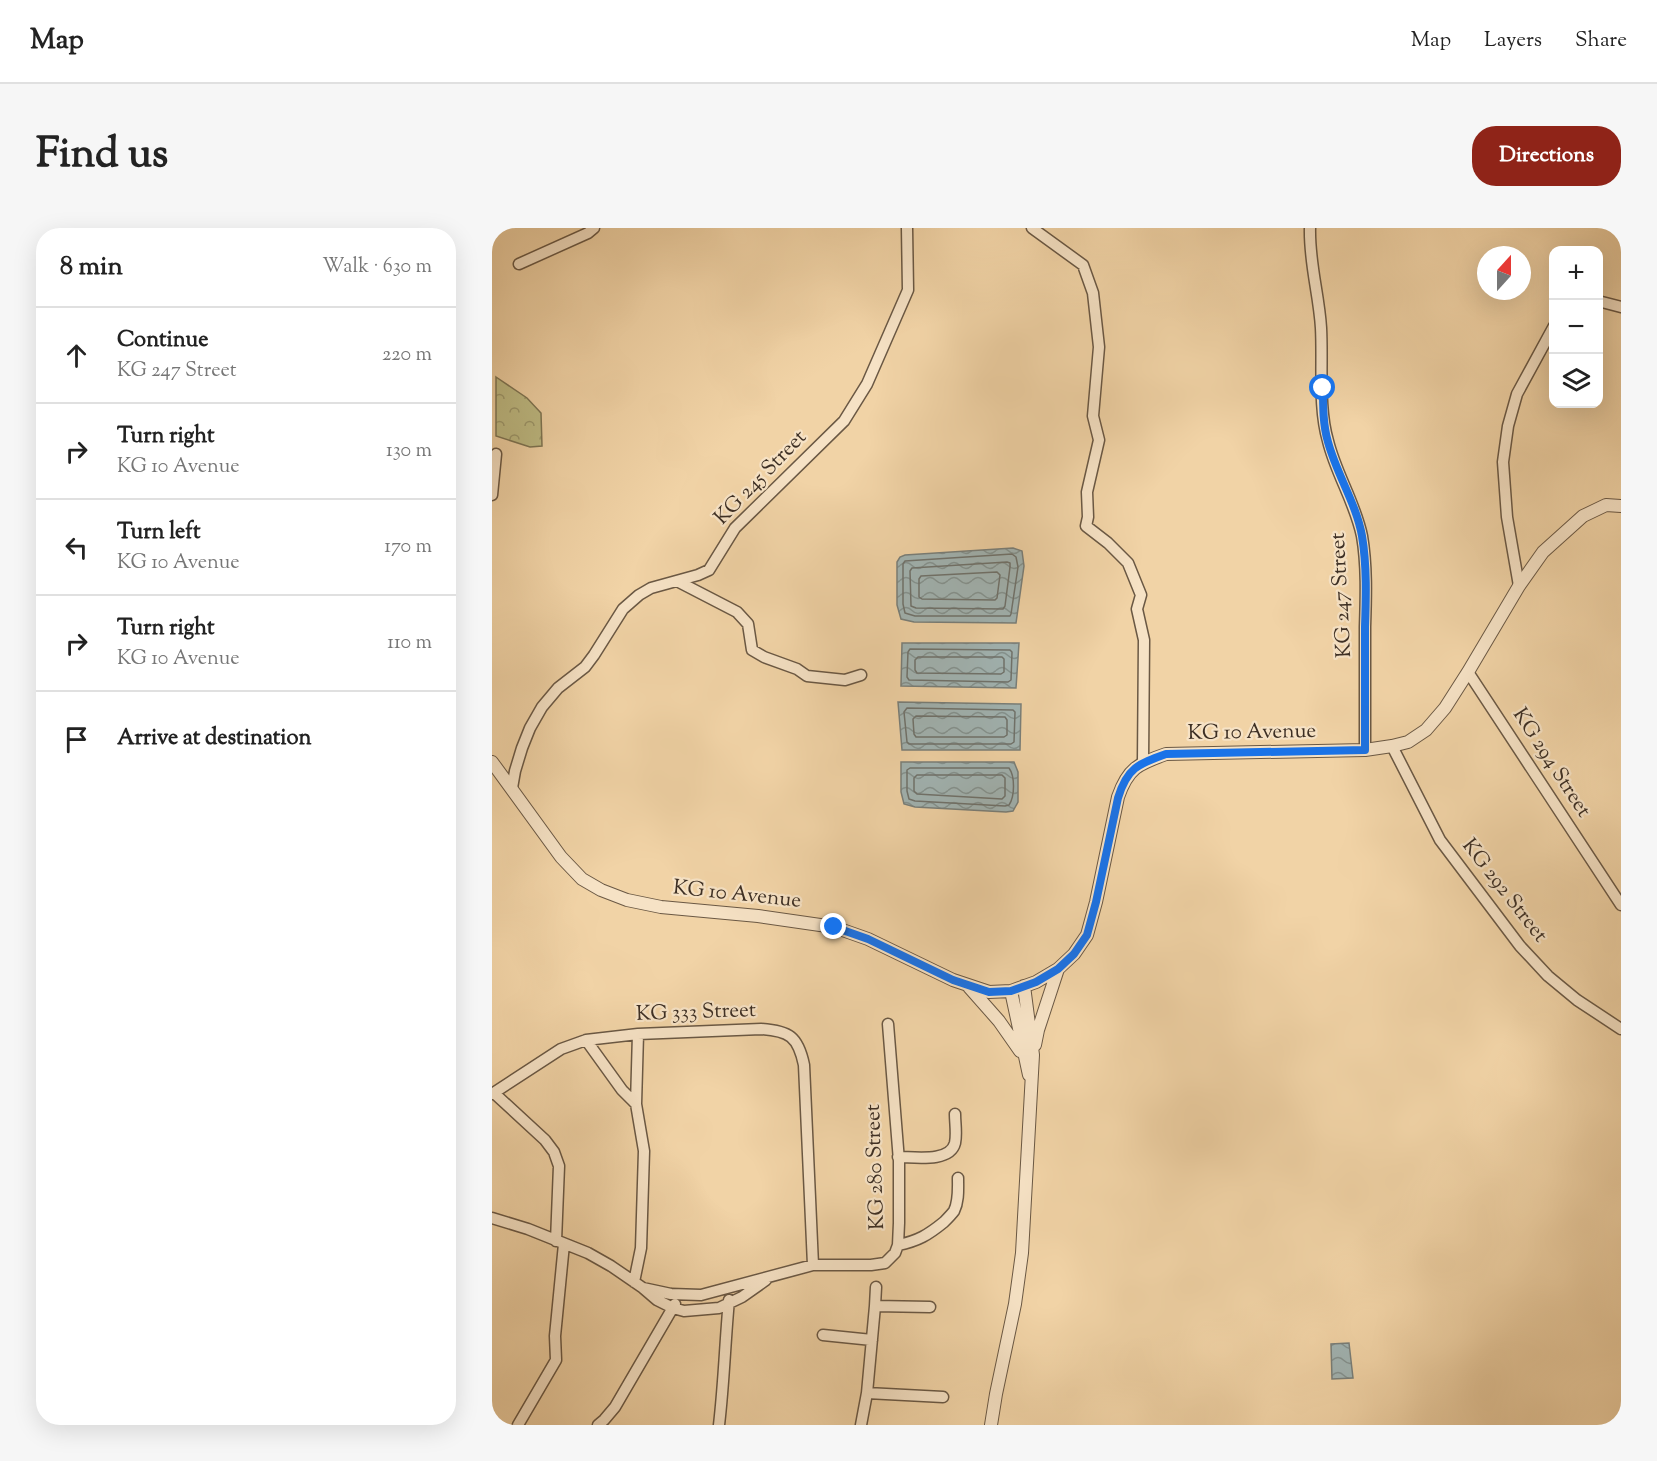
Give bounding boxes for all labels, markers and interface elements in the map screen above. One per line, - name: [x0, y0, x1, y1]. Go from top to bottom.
- text: Map: [30, 21, 84, 61]
- text: Map: [1411, 26, 1451, 56]
- text: Layers: [1484, 26, 1542, 56]
- text: Share: [1575, 26, 1627, 56]
- text: Find us: [36, 126, 168, 186]
- button: Directions: [1472, 126, 1621, 186]
- north arrow: [1477, 246, 1531, 300]
- map controls: [1549, 246, 1603, 408]
- button: +: [1549, 246, 1603, 300]
- text: 8 min: [60, 249, 123, 286]
- text: Walk · 630 m: [322, 253, 432, 282]
- button: −: [1549, 300, 1603, 354]
- text: Continue: [117, 325, 208, 357]
- icon: ahead: [60, 339, 93, 372]
- text: 220 m: [382, 341, 432, 370]
- button: layers: [1549, 354, 1603, 408]
- text: KG 247 Street: [117, 357, 237, 386]
- route start: [1309, 374, 1335, 400]
- text: Turn right: [117, 421, 214, 453]
- street label: KG 245 Street: [708, 424, 814, 532]
- icon: right: [60, 435, 93, 468]
- text: 130 m: [386, 437, 432, 466]
- text: KG 10 Avenue: [117, 453, 239, 482]
- text: Turn left: [117, 517, 200, 549]
- icon: left: [60, 531, 93, 564]
- street label: KG 247 Street: [1324, 532, 1360, 658]
- text: 170 m: [384, 533, 432, 562]
- text: KG 10 Avenue: [117, 549, 239, 578]
- text: Turn right: [117, 613, 214, 645]
- icon: right: [60, 627, 93, 660]
- text: 110 m: [387, 629, 432, 658]
- text: KG 10 Avenue: [117, 645, 239, 674]
- street label: KG 294 Street: [1504, 702, 1598, 824]
- street label: KG 10 Avenue: [1187, 717, 1317, 749]
- icon: arrive: [60, 723, 93, 756]
- text: Arrive at destination: [117, 723, 312, 755]
- street label: KG 292 Street: [1454, 833, 1554, 949]
- street label: KG 10 Avenue: [671, 873, 803, 917]
- route end: [820, 913, 846, 939]
- street label: KG 333 Street: [635, 996, 757, 1030]
- street label: KG 280 Street: [859, 1103, 893, 1231]

